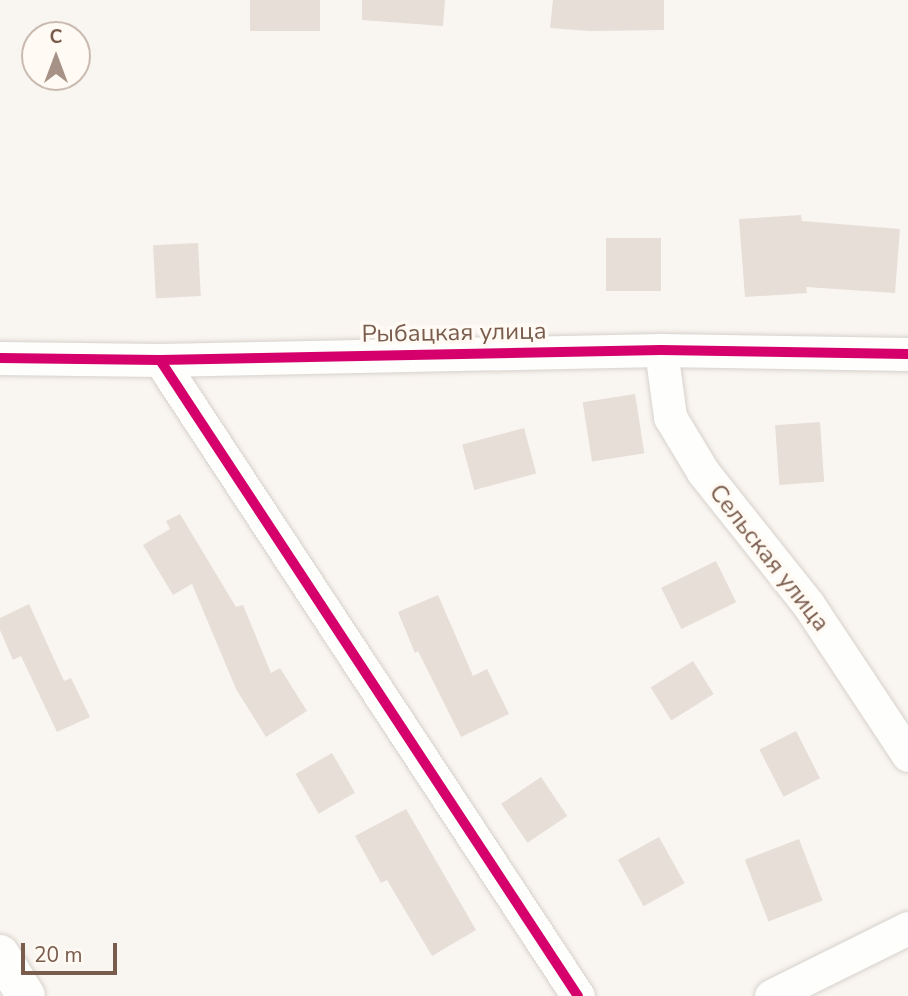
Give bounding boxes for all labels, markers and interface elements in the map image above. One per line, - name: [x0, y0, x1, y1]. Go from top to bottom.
- north arrow: [21, 21, 91, 91]
- text: С: [50, 24, 62, 50]
- street label: Рыбацкая улица: [361, 317, 547, 349]
- street label: Сельская улица: [703, 479, 835, 637]
- scale bar: [24, 930, 121, 974]
- text: 20 m: [34, 941, 83, 969]

